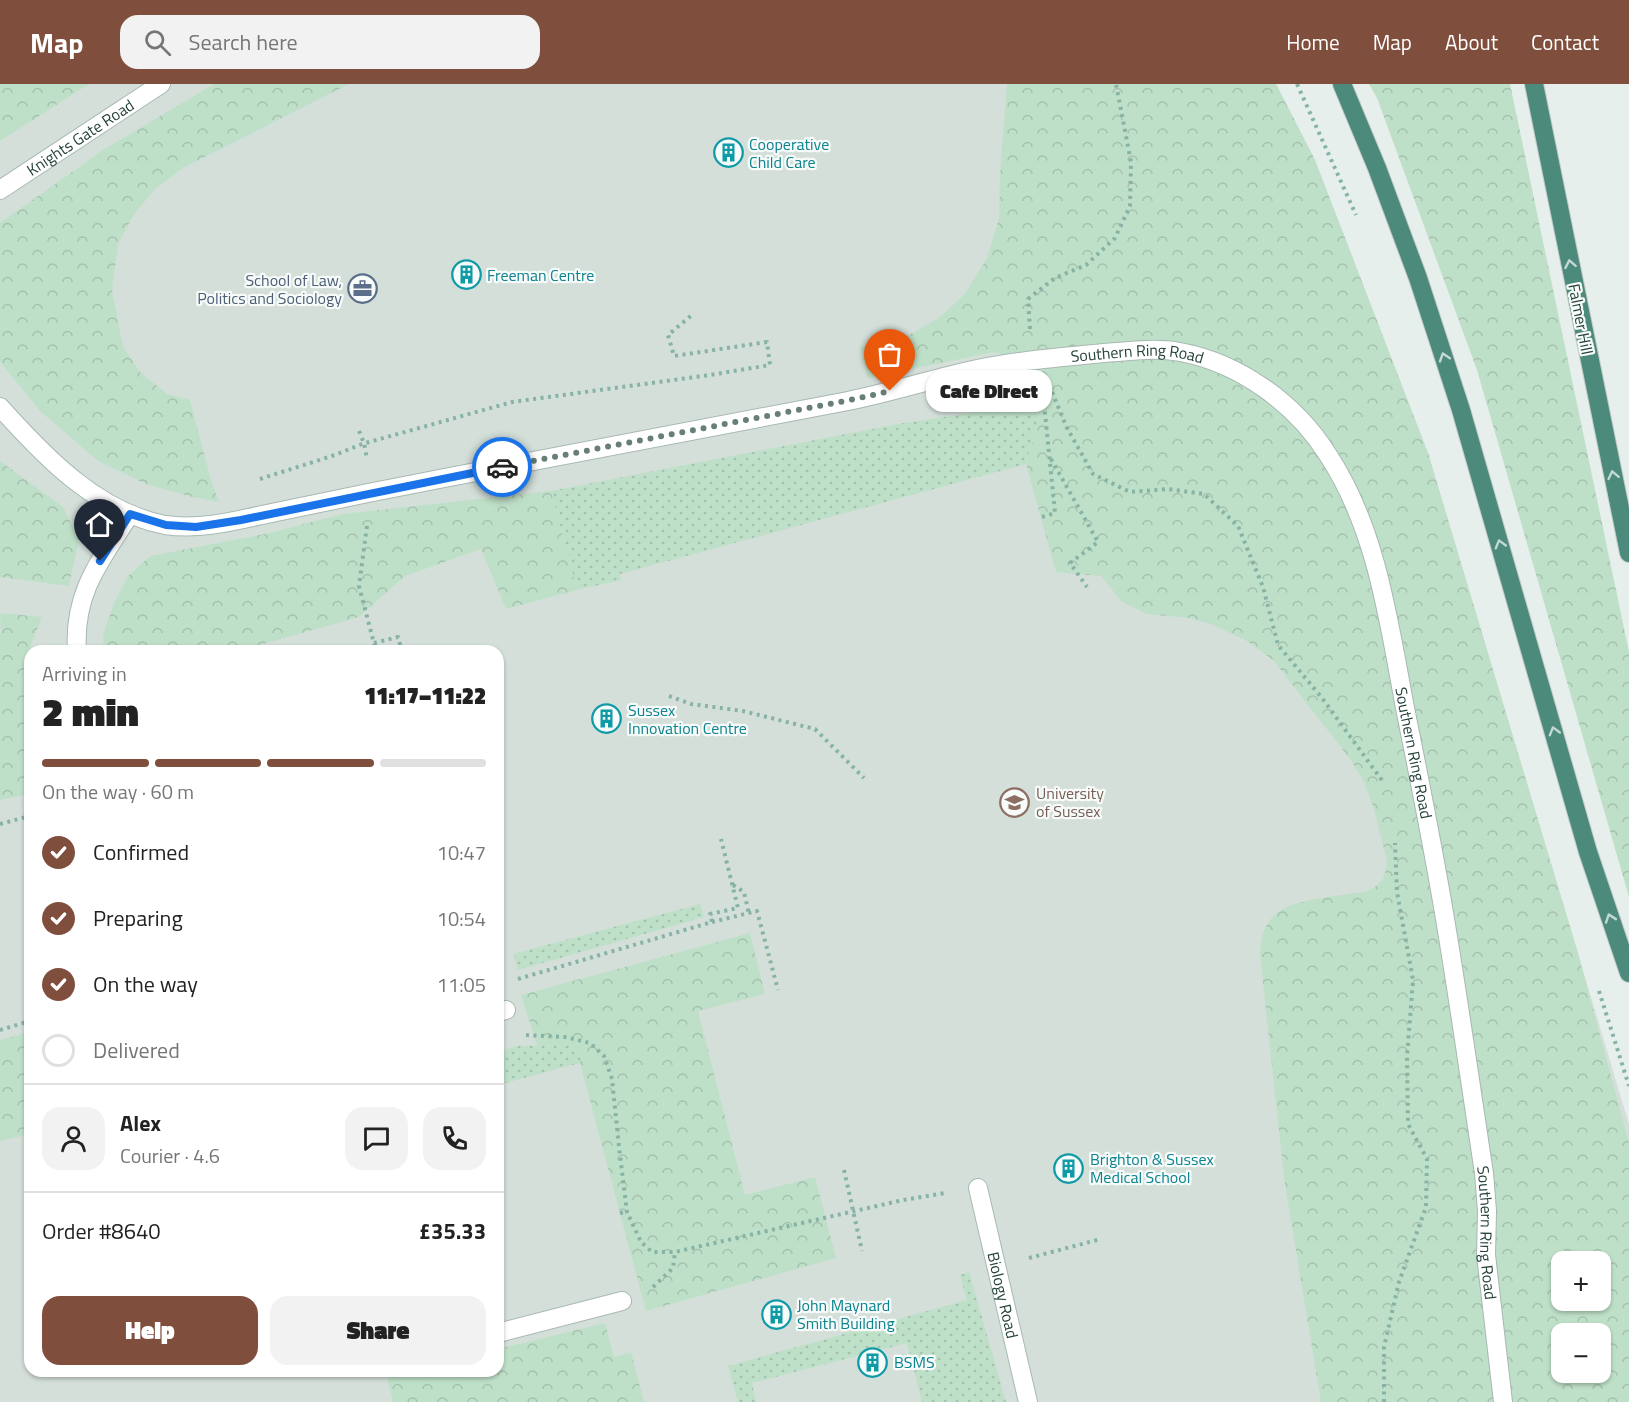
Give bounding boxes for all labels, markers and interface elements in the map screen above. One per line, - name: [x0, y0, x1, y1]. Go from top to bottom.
- search box: [120, 15, 540, 69]
- text: Map: [30, 21, 84, 64]
- text: Search here: [189, 25, 298, 59]
- icon: search: [141, 26, 174, 59]
- text: Home: [1286, 26, 1340, 58]
- text: Map: [1373, 26, 1412, 58]
- text: About: [1445, 26, 1498, 58]
- text: Contact: [1531, 26, 1599, 58]
- street label: Knights Gate Road: [22, 93, 139, 181]
- place label: Cooperative Child Care: [749, 132, 829, 174]
- building icon: Cooperative Child Care: [712, 137, 744, 169]
- building icon: Freeman Centre: [450, 259, 482, 291]
- one-way arrow: [1564, 259, 1577, 269]
- place label: Freeman Centre: [487, 263, 594, 287]
- place label: School of Law, Politics and Sociology: [197, 268, 342, 310]
- office icon: School of Law, Politics and Sociology: [347, 273, 379, 305]
- street label: Falmer Hill: [1562, 281, 1600, 357]
- pin: [864, 329, 915, 391]
- icon: bag: [873, 338, 906, 371]
- street label: Southern Ring Road: [1069, 338, 1207, 369]
- one-way arrow: [1438, 352, 1451, 363]
- callout: Cafe Direct: [926, 370, 1052, 412]
- text: Cafe Direct: [940, 375, 1038, 406]
- courier: [472, 437, 532, 497]
- icon: car: [486, 451, 519, 484]
- one-way arrow: [1607, 471, 1620, 481]
- pin: [74, 499, 125, 561]
- icon: home: [83, 508, 116, 541]
- one-way arrow: [1495, 539, 1507, 550]
- text: Arriving in: [42, 658, 127, 689]
- text: 11:17–11:22: [364, 679, 486, 713]
- text: 2 min: [42, 682, 139, 741]
- street label: Southern Ring Road: [1389, 685, 1439, 821]
- place label: Sussex Innovation Centre: [628, 698, 747, 740]
- building icon: Sussex Innovation Centre: [591, 703, 623, 735]
- one-way arrow: [1549, 726, 1561, 737]
- text: On the way · 60 m: [42, 776, 194, 807]
- place label: University of Sussex: [1036, 781, 1104, 823]
- school or university icon: University of Sussex: [999, 786, 1031, 818]
- text: Confirmed: [93, 835, 189, 869]
- icon: check: [42, 836, 75, 869]
- text: 10:47: [437, 837, 486, 868]
- text: Preparing: [93, 901, 183, 935]
- icon: check: [42, 902, 75, 935]
- text: 10:54: [437, 903, 486, 934]
- one-way arrow: [1605, 913, 1618, 924]
- text: On the way: [93, 967, 198, 1001]
- icon: check: [42, 968, 75, 1001]
- text: 11:05: [437, 969, 486, 1000]
- text: Delivered: [93, 1033, 180, 1067]
- text: Alex: [120, 1106, 161, 1140]
- button: person: [42, 1107, 105, 1170]
- button: chat: [345, 1107, 408, 1170]
- button: phone: [423, 1107, 486, 1170]
- text: Courier · 4.6: [120, 1140, 220, 1171]
- place label: Brighton & Sussex Medical School: [1090, 1147, 1214, 1189]
- building icon: Brighton & Sussex Medical School: [1053, 1152, 1085, 1184]
- street label: Southern Ring Road: [1471, 1164, 1503, 1301]
- text: Order #8640: [42, 1214, 161, 1248]
- text: £35.33: [419, 1214, 486, 1248]
- street label: Biology Road: [981, 1249, 1025, 1341]
- map controls: [1551, 1251, 1611, 1383]
- button: +: [1551, 1251, 1611, 1311]
- place label: John Maynard Smith Building: [797, 1293, 895, 1335]
- button: Help: [42, 1296, 258, 1365]
- button: Share: [270, 1296, 486, 1365]
- building icon: John Maynard Smith Building: [760, 1298, 792, 1330]
- button: −: [1551, 1323, 1611, 1383]
- building icon: BSMS: [857, 1346, 889, 1378]
- place label: BSMS: [894, 1350, 935, 1374]

